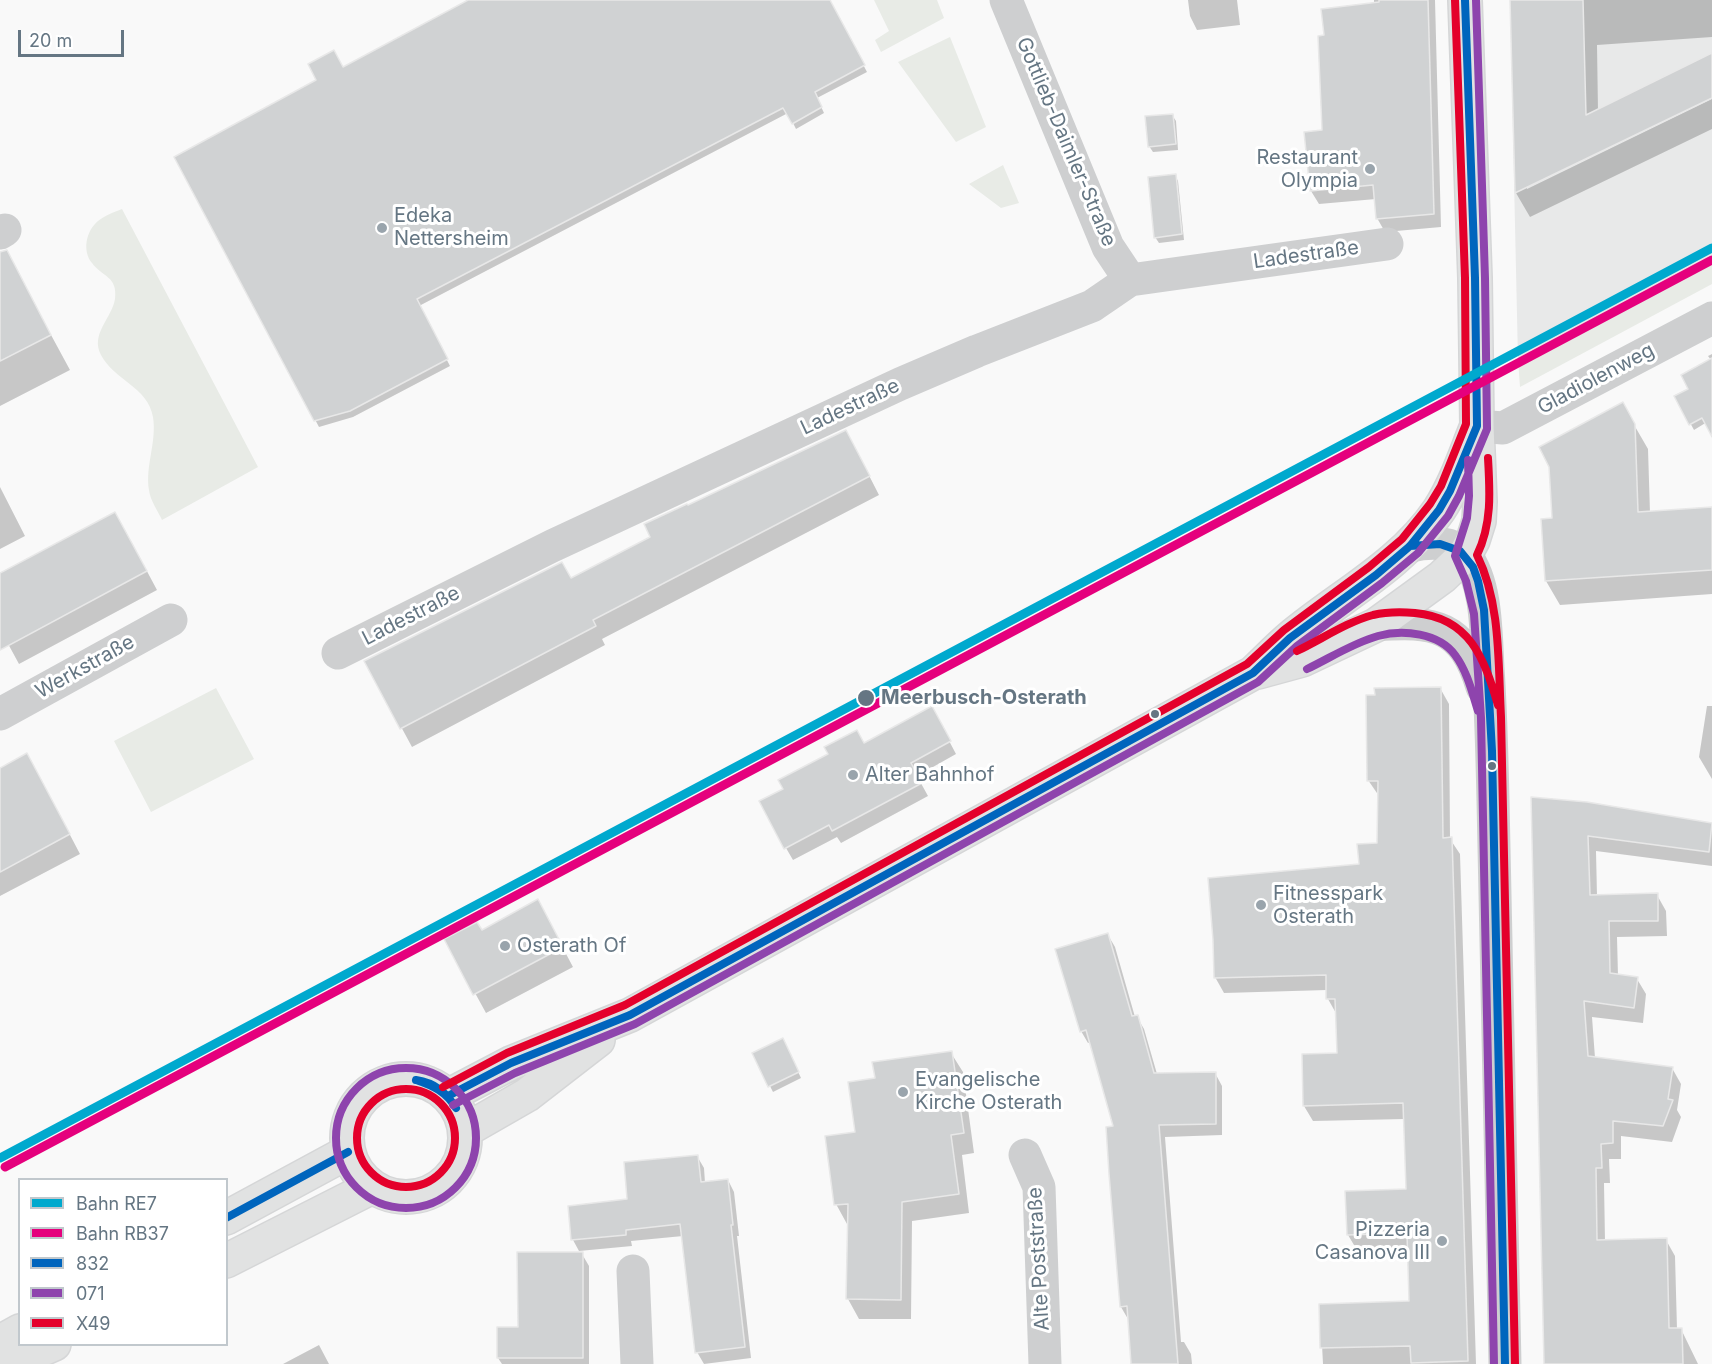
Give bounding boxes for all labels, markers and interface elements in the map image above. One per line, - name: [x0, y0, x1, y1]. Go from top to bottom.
- scale bar: [21, 18, 128, 56]
- text: 20 m: [29, 30, 72, 51]
- street label: Gottlieb-Daimler-Straße: [1011, 34, 1121, 250]
- place label: Restaurant Olympia: [1256, 146, 1358, 193]
- marker: Restaurant Olympia: [1363, 162, 1377, 176]
- place label: Edeka Nettersheim: [394, 204, 509, 251]
- marker: Edeka Nettersheim: [375, 221, 389, 235]
- street label: Ladestraße: [1252, 236, 1360, 274]
- street label: Gladiolenweg: [1534, 338, 1658, 420]
- street label: Ladestraße: [797, 374, 903, 440]
- street label: Ladestraße: [358, 581, 464, 651]
- street label: Werkstraße: [32, 630, 138, 704]
- place label: Meerbusch-Osterath: [881, 686, 1087, 710]
- marker: Meerbusch-Osterath: [856, 688, 876, 708]
- unlabelled marker: [1149, 708, 1161, 720]
- unlabelled marker: [1486, 760, 1498, 772]
- place label: Alter Bahnhof: [865, 763, 994, 787]
- marker: Alter Bahnhof: [846, 768, 860, 782]
- place label: Fitnesspark Osterath: [1273, 882, 1383, 929]
- marker: Fitnesspark Osterath: [1254, 898, 1268, 912]
- place label: Osterath Of: [517, 934, 626, 958]
- marker: Osterath Of: [498, 939, 512, 953]
- place label: Evangelische Kirche Osterath: [915, 1068, 1062, 1115]
- marker: Evangelische Kirche Osterath: [896, 1085, 910, 1099]
- legend: [18, 1178, 228, 1346]
- street label: Alte Poststraße: [1023, 1186, 1055, 1332]
- text: Bahn RE7: [76, 1193, 157, 1214]
- place label: Pizzeria Casanova III: [1315, 1218, 1430, 1265]
- text: Bahn RB37: [76, 1223, 169, 1244]
- marker: Pizzeria Casanova III: [1435, 1234, 1449, 1248]
- text: 832: [76, 1253, 109, 1274]
- text: 071: [76, 1283, 105, 1304]
- text: X49: [76, 1313, 110, 1334]

